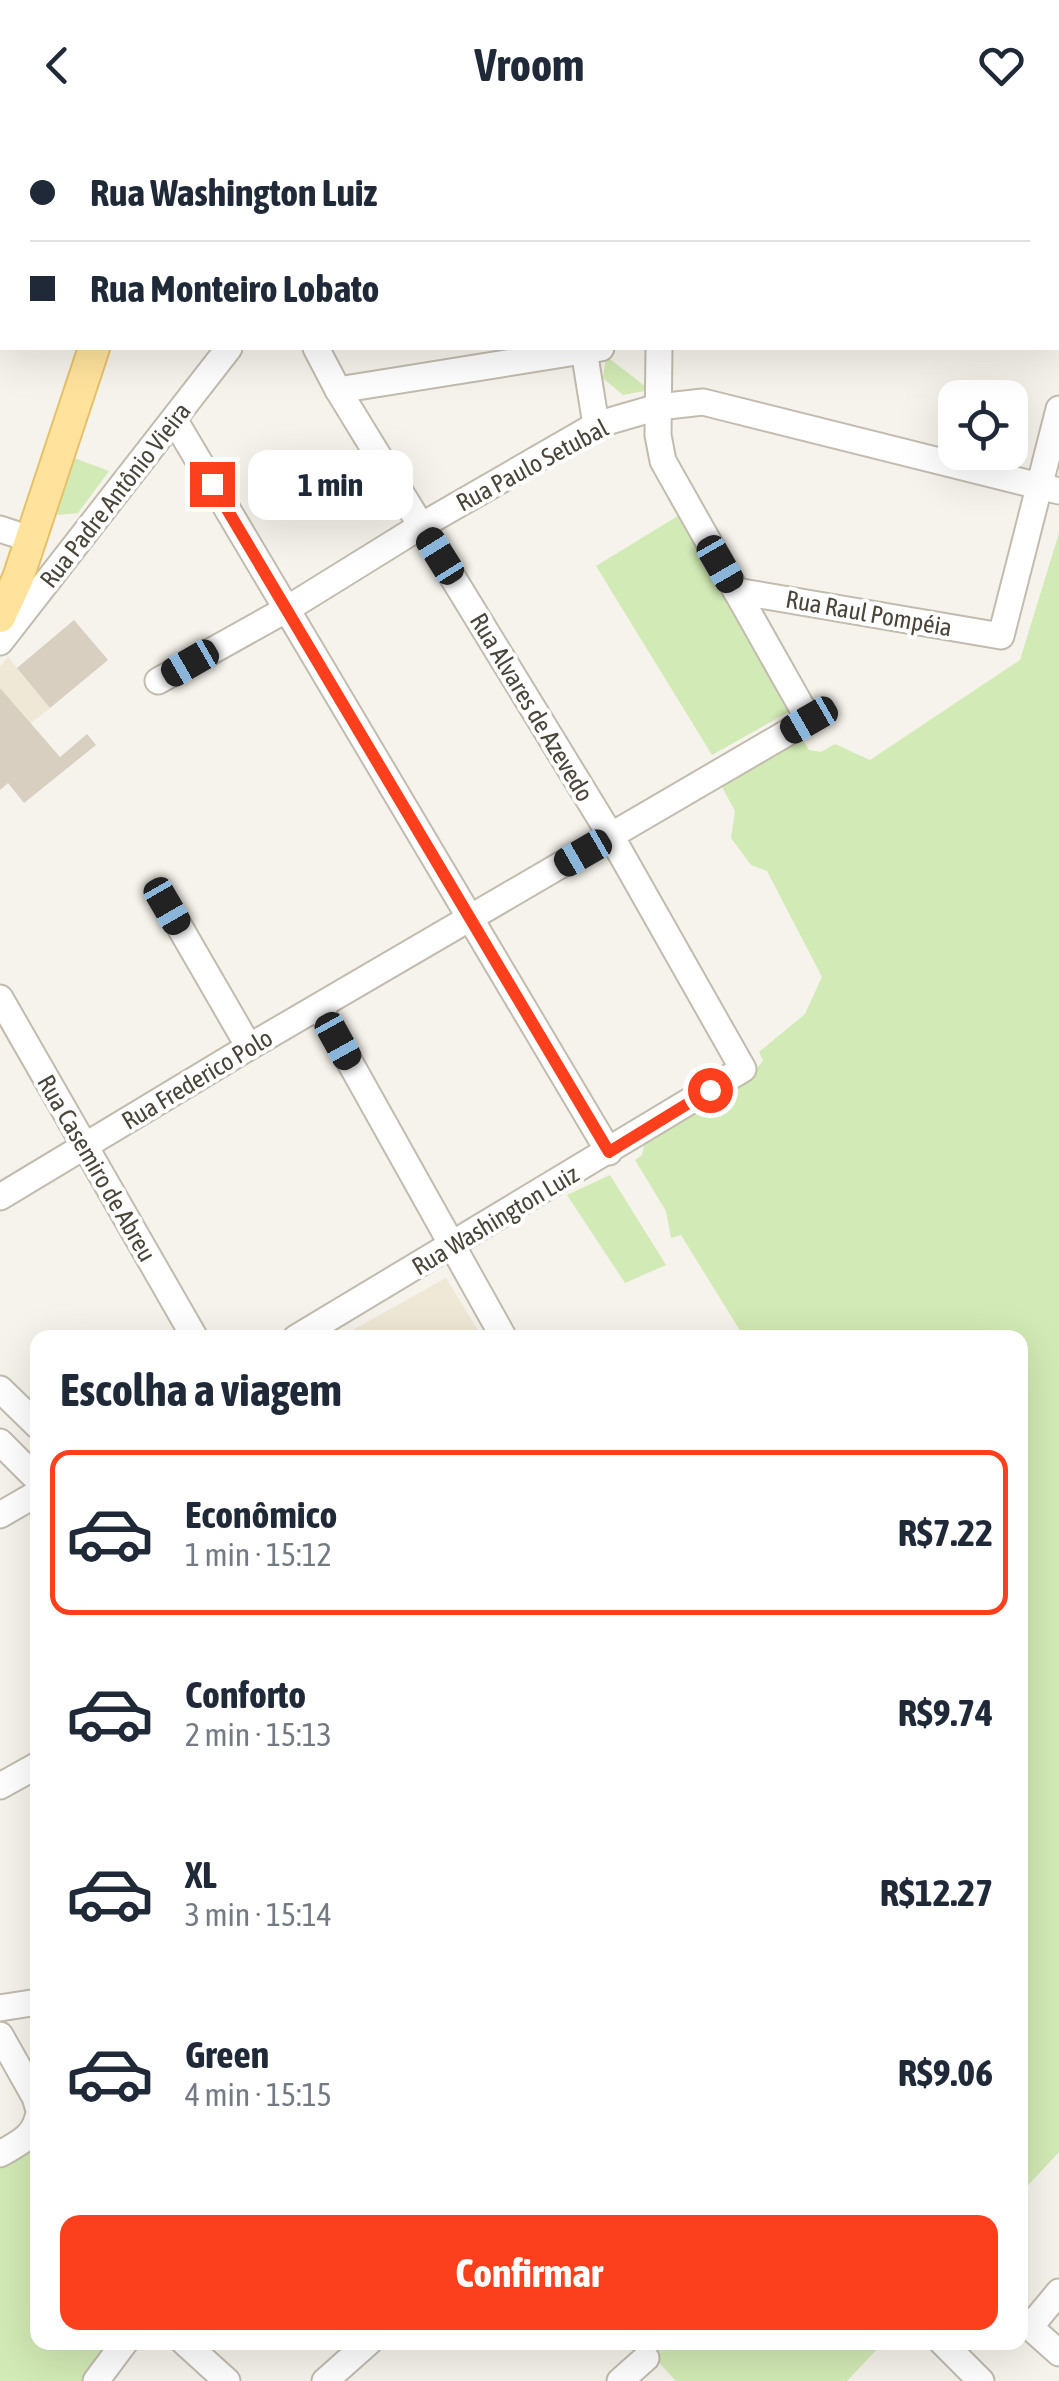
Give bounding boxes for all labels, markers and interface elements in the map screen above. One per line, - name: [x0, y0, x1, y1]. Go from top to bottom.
- icon: back: [30, 38, 85, 93]
- icon: heart: [974, 38, 1029, 93]
- text: Vroom: [474, 39, 585, 91]
- text: Rua Washington Luiz: [90, 171, 377, 214]
- text: Rua Monteiro Lobato: [90, 267, 380, 310]
- map controls: [938, 380, 1028, 470]
- button: locate: [938, 380, 1028, 470]
- street label: Rua Padre Antônio Vieira: [34, 397, 196, 593]
- street label: Rua Paulo Setubal: [451, 413, 613, 517]
- callout: 1 min: [247, 449, 412, 519]
- route end: [190, 462, 235, 507]
- text: 1 min: [298, 466, 363, 503]
- car: [411, 523, 469, 589]
- car: [692, 531, 748, 597]
- street label: Rua Raul Pompéia: [784, 585, 954, 641]
- street label: Rua Alvares de Azevedo: [465, 608, 599, 806]
- car: [157, 635, 223, 691]
- car: [776, 692, 842, 748]
- car: [550, 825, 616, 881]
- car: [139, 873, 195, 939]
- car: [310, 1007, 366, 1075]
- street label: Rua Frederico Polo: [117, 1023, 277, 1135]
- route start: [688, 1068, 733, 1113]
- street label: Rua Casemiro de Abreu: [32, 1070, 162, 1266]
- street label: Rua Washington Luiz: [407, 1159, 583, 1281]
- text: Escolha a viagem: [60, 1364, 342, 1416]
- icon: car: [65, 1488, 155, 1578]
- text: Econômico: [185, 1493, 337, 1536]
- text: R$7.22: [898, 1511, 993, 1554]
- text: 1 min · 15:12: [185, 1536, 332, 1573]
- icon: car: [65, 1668, 155, 1758]
- text: Conforto: [185, 1673, 306, 1716]
- text: R$9.74: [898, 1691, 993, 1734]
- text: 2 min · 15:13: [185, 1716, 332, 1753]
- icon: car: [65, 1848, 155, 1938]
- text: XL: [185, 1853, 217, 1896]
- text: R$12.27: [880, 1871, 993, 1914]
- text: 3 min · 15:14: [185, 1896, 332, 1933]
- icon: car: [65, 2028, 155, 2118]
- text: Green: [185, 2033, 269, 2076]
- text: R$9.06: [898, 2051, 993, 2094]
- text: 4 min · 15:15: [185, 2076, 332, 2113]
- button: Confirmar: [60, 2215, 998, 2330]

